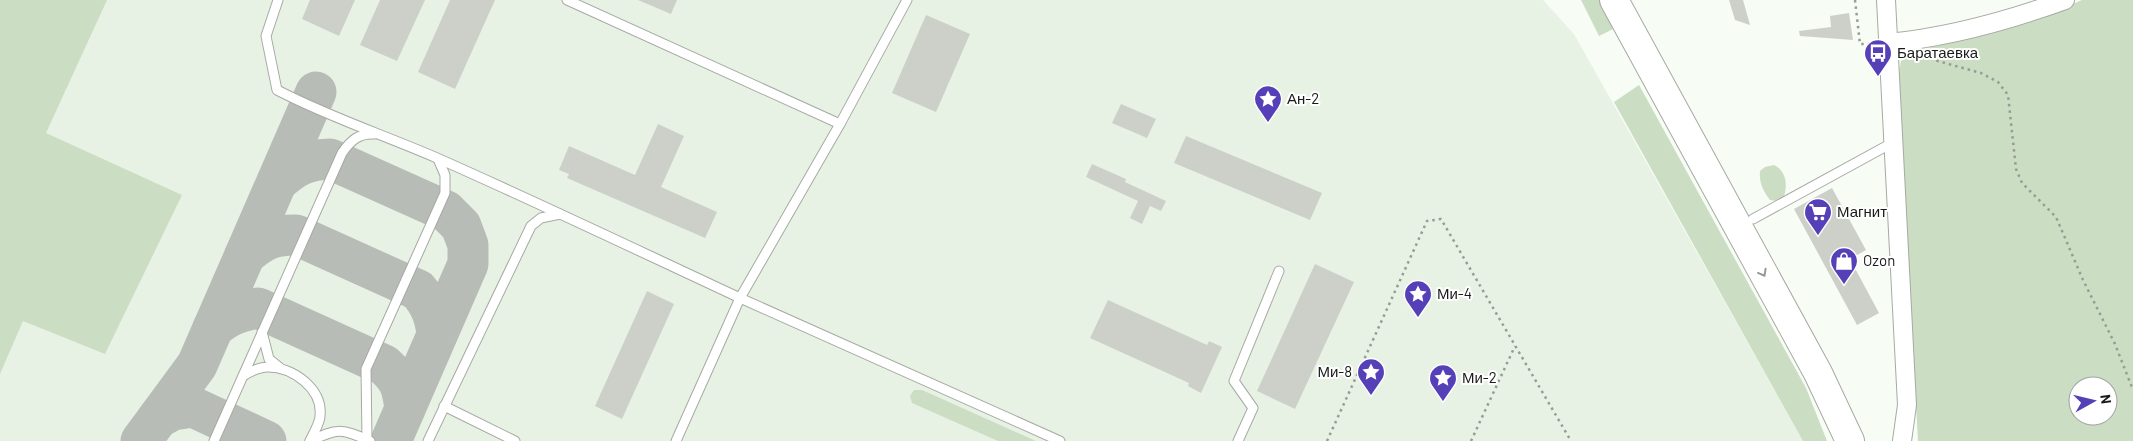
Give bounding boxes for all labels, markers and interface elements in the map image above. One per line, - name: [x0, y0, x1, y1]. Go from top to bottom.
- bus stop icon: Баратаевка: [1863, 38, 1893, 77]
- place label: Баратаевка: [1897, 43, 1979, 61]
- place icon: Ан-2: [1253, 84, 1283, 123]
- place label: Ан-2: [1287, 89, 1319, 107]
- supermarket icon: Магнит: [1803, 197, 1833, 236]
- place label: Магнит: [1837, 202, 1887, 220]
- shop icon: Ozon: [1829, 246, 1859, 285]
- place label: Ozon: [1863, 251, 1895, 269]
- one-way arrow: [1757, 268, 1767, 277]
- place icon: Ми-4: [1403, 279, 1433, 318]
- place label: Ми-4: [1437, 284, 1472, 302]
- place icon: Ми-8: [1356, 357, 1386, 396]
- place label: Ми-8: [1317, 362, 1352, 380]
- place icon: Ми-2: [1428, 363, 1458, 402]
- place label: Ми-2: [1462, 368, 1497, 386]
- north arrow: [2068, 376, 2118, 426]
- text: N: [2097, 393, 2115, 405]

